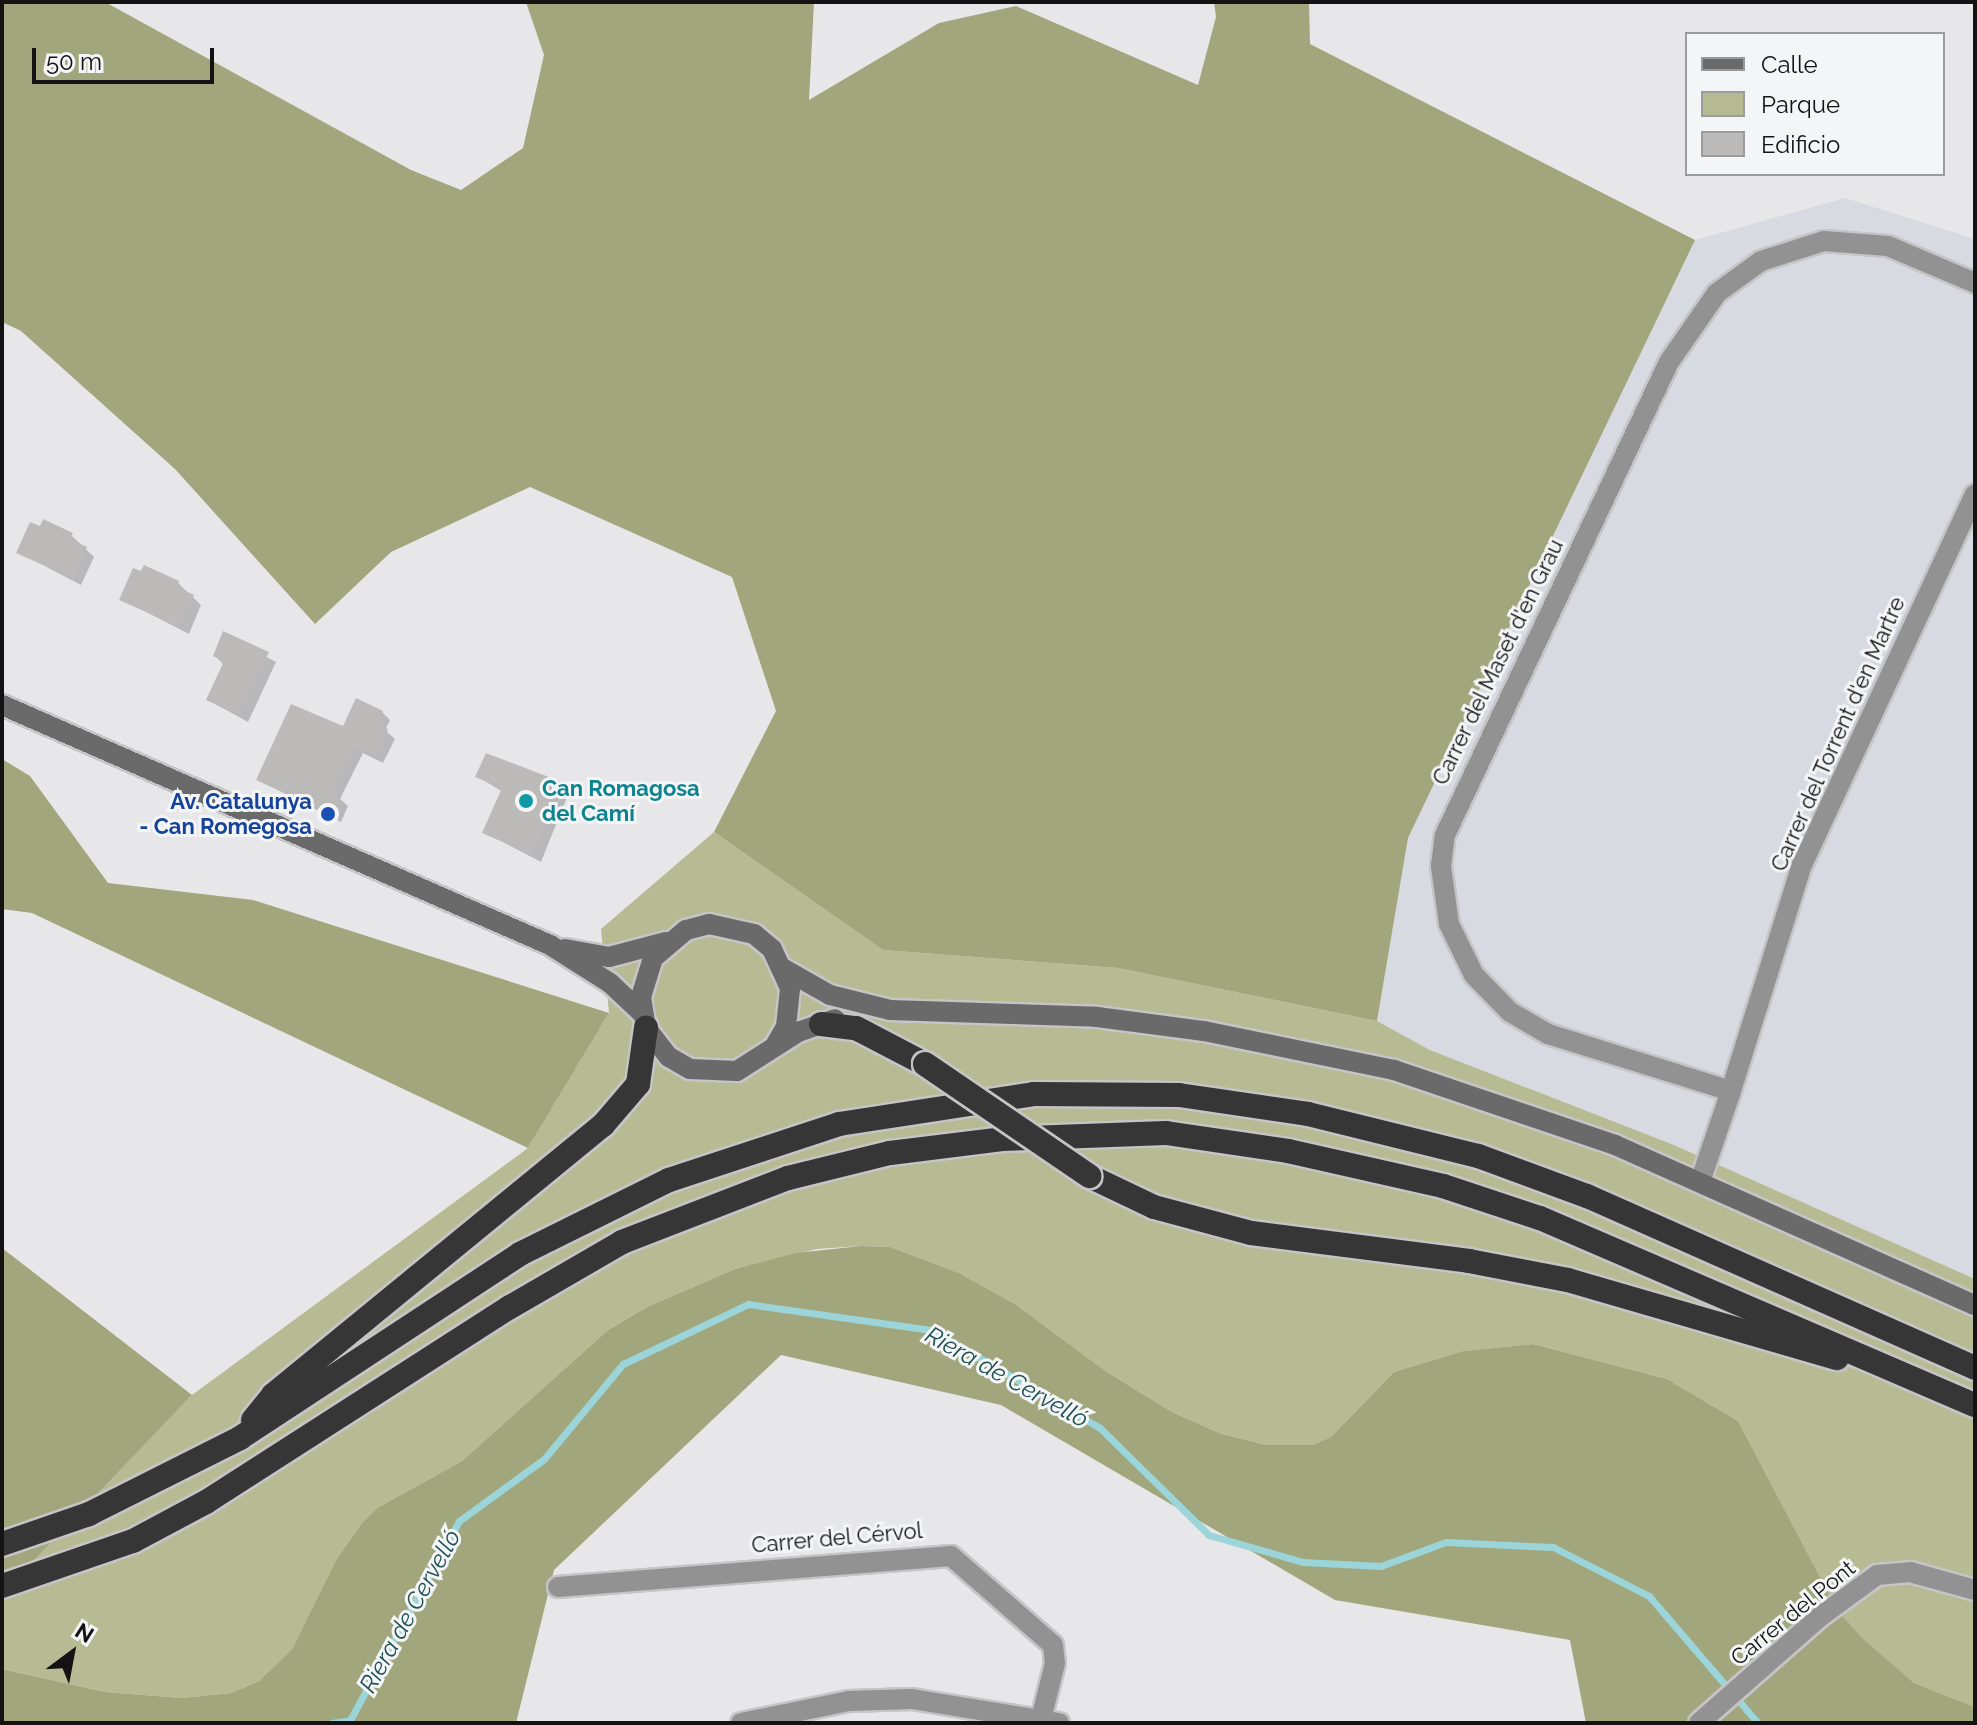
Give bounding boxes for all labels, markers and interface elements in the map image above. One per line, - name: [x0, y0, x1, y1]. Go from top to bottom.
- scale bar: [36, 32, 218, 82]
- legend: [1685, 32, 1945, 176]
- text: 50 m: [46, 47, 102, 76]
- text: Calle: [1761, 50, 1818, 79]
- text: Parque: [1761, 90, 1840, 119]
- text: Edificio: [1761, 130, 1840, 159]
- street label: Carrer del Maset d'en Grau: [1427, 534, 1569, 790]
- street label: Carrer del Torrent d'en Martre: [1765, 592, 1911, 876]
- place label: Can Romagosa del Camí: [542, 775, 700, 826]
- place label: Av. Catalunya - Can Romegosa: [139, 788, 312, 840]
- marker: Can Romagosa del Camí: [517, 792, 535, 810]
- marker: Av. Catalunya - Can Romegosa: [319, 805, 337, 823]
- water label: Riera de Cervelló: [920, 1320, 1094, 1434]
- street label: Carrer del Cérvol: [750, 1517, 924, 1559]
- water label: Riera de Cervelló: [353, 1524, 467, 1698]
- street label: Carrer del Pont: [1725, 1555, 1861, 1671]
- north arrow: [32, 1613, 112, 1693]
- text: N: [71, 1617, 99, 1648]

